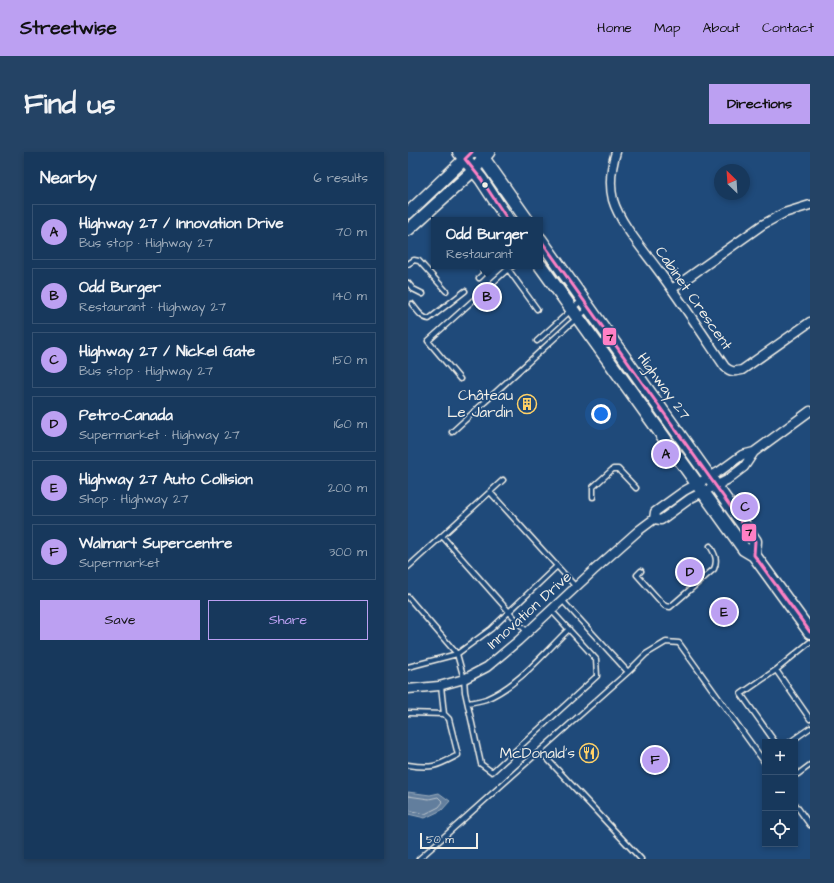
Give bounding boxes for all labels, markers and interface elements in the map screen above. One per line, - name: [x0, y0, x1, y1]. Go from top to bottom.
- text: Streetwise: [20, 15, 117, 42]
- text: Home: [597, 18, 632, 38]
- text: Map: [654, 18, 680, 38]
- text: About: [702, 18, 740, 38]
- text: Contact: [762, 18, 814, 38]
- button: Directions: [709, 84, 810, 124]
- text: Find us: [24, 85, 115, 124]
- north arrow: [714, 164, 750, 200]
- text: Nearby: [40, 166, 97, 190]
- text: 6 results: [313, 169, 368, 187]
- unlabelled marker: [480, 180, 490, 190]
- text: Highway 27 / Innovation Drive: [79, 213, 284, 234]
- popup: [431, 217, 543, 269]
- text: A: [50, 223, 58, 241]
- text: 70 m: [335, 223, 367, 241]
- text: Odd Burger: [446, 224, 528, 245]
- text: Bus stop · Highway 27: [79, 234, 213, 252]
- street label: Cabinet Crescent: [650, 242, 737, 354]
- text: Restaurant: [446, 245, 513, 263]
- text: Odd Burger: [79, 277, 161, 298]
- pin: B: [474, 282, 500, 312]
- text: B: [49, 287, 59, 305]
- text: 140 m: [333, 287, 367, 305]
- text: Restaurant · Highway 27: [79, 298, 226, 316]
- line badge: 7: [602, 327, 617, 346]
- text: 7: [606, 330, 614, 345]
- text: Highway 27 / Nickel Gate: [79, 341, 255, 362]
- street label: Highway 27: [631, 348, 695, 425]
- text: C: [49, 351, 59, 369]
- text: 150 m: [333, 351, 367, 369]
- text: Bus stop · Highway 27: [79, 362, 213, 380]
- place label: Château Le Jardin: [447, 385, 513, 423]
- building icon: Château Le Jardin: [516, 393, 538, 415]
- your location: [591, 404, 611, 424]
- text: Petro-Canada: [79, 405, 173, 426]
- text: D: [50, 415, 58, 433]
- text: 160 m: [334, 415, 367, 433]
- text: Supermarket · Highway 27: [79, 426, 240, 444]
- pin: A: [653, 439, 679, 469]
- text: Highway 27 Auto Collision: [79, 469, 253, 490]
- text: E: [50, 479, 58, 497]
- text: 200 m: [328, 479, 367, 497]
- text: Shop · Highway 27: [79, 490, 188, 508]
- pin: C: [732, 492, 758, 522]
- line badge: 7: [741, 523, 757, 542]
- text: 7: [745, 525, 753, 540]
- text: Walmart Supercentre: [79, 533, 232, 554]
- text: F: [49, 543, 59, 561]
- text: 300 m: [329, 543, 367, 561]
- text: Supermarket: [79, 554, 160, 572]
- pin: D: [677, 557, 703, 587]
- street label: Innovation Drive: [482, 567, 576, 654]
- pin: E: [711, 597, 737, 627]
- button: Save: [40, 600, 200, 640]
- button: Share: [208, 600, 368, 640]
- map controls: [762, 739, 798, 847]
- button: +: [762, 739, 798, 775]
- restaurant icon: McDonald's: [578, 742, 600, 764]
- place label: McDonald's: [500, 743, 575, 764]
- pin: F: [642, 745, 668, 775]
- button: −: [762, 775, 798, 811]
- button: locate: [762, 811, 798, 847]
- scale bar: [420, 831, 478, 850]
- text: 50 m: [426, 832, 454, 847]

